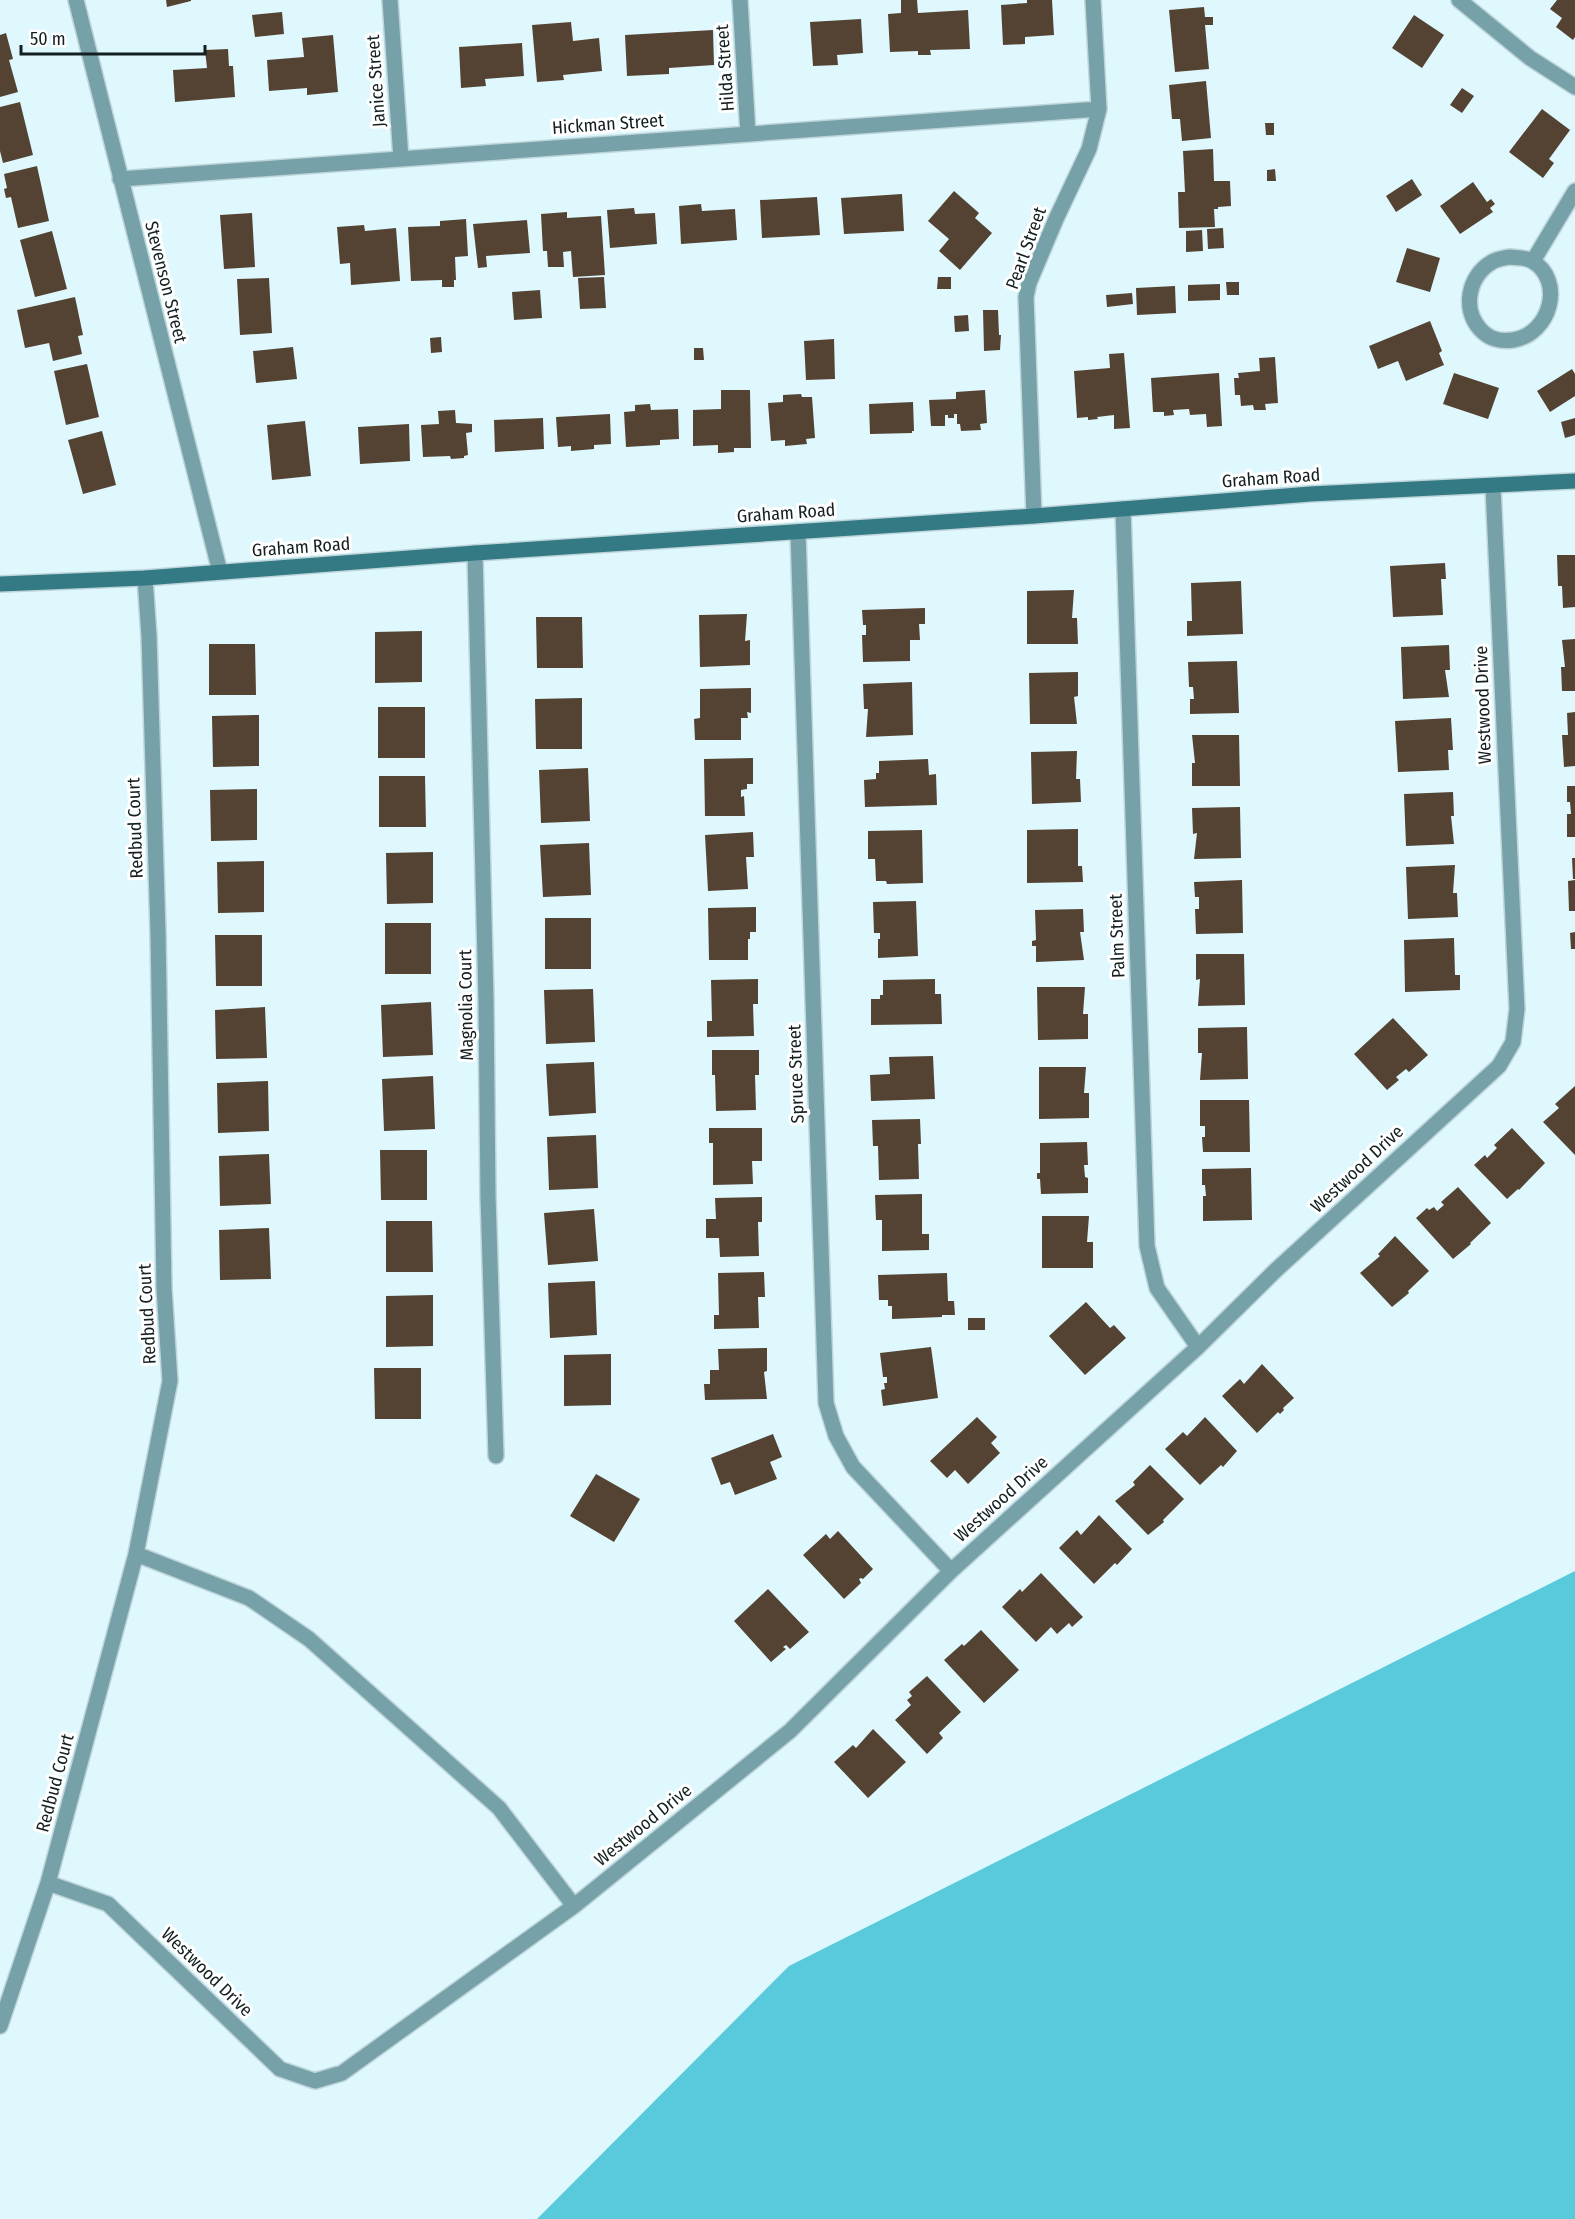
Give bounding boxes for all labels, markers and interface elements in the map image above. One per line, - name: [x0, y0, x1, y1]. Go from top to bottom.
- scale bar: [21, 18, 206, 56]
- street label: Hilda Street: [711, 24, 739, 112]
- text: 50 m: [30, 28, 66, 50]
- street label: Janice Street: [362, 34, 390, 128]
- street label: Hickman Street: [551, 109, 665, 139]
- street label: Pearl Street: [1001, 204, 1051, 292]
- street label: Stevenson Street: [140, 219, 192, 345]
- street label: Graham Road: [1221, 464, 1321, 492]
- street label: Graham Road: [736, 499, 836, 527]
- street label: Graham Road: [251, 533, 351, 561]
- street label: Westwood Drive: [1470, 645, 1496, 765]
- street label: Redbud Court: [122, 777, 148, 879]
- street label: Palm Street: [1105, 893, 1129, 978]
- street label: Magnolia Court: [454, 949, 478, 1061]
- street label: Spruce Street: [783, 1024, 809, 1124]
- street label: Westwood Drive: [1306, 1120, 1408, 1217]
- street label: Redbud Court: [133, 1263, 161, 1365]
- street label: Westwood Drive: [950, 1451, 1052, 1547]
- street label: Redbud Court: [31, 1731, 79, 1835]
- street label: Westwood Drive: [590, 1779, 696, 1871]
- street label: Westwood Drive: [157, 1923, 257, 2021]

